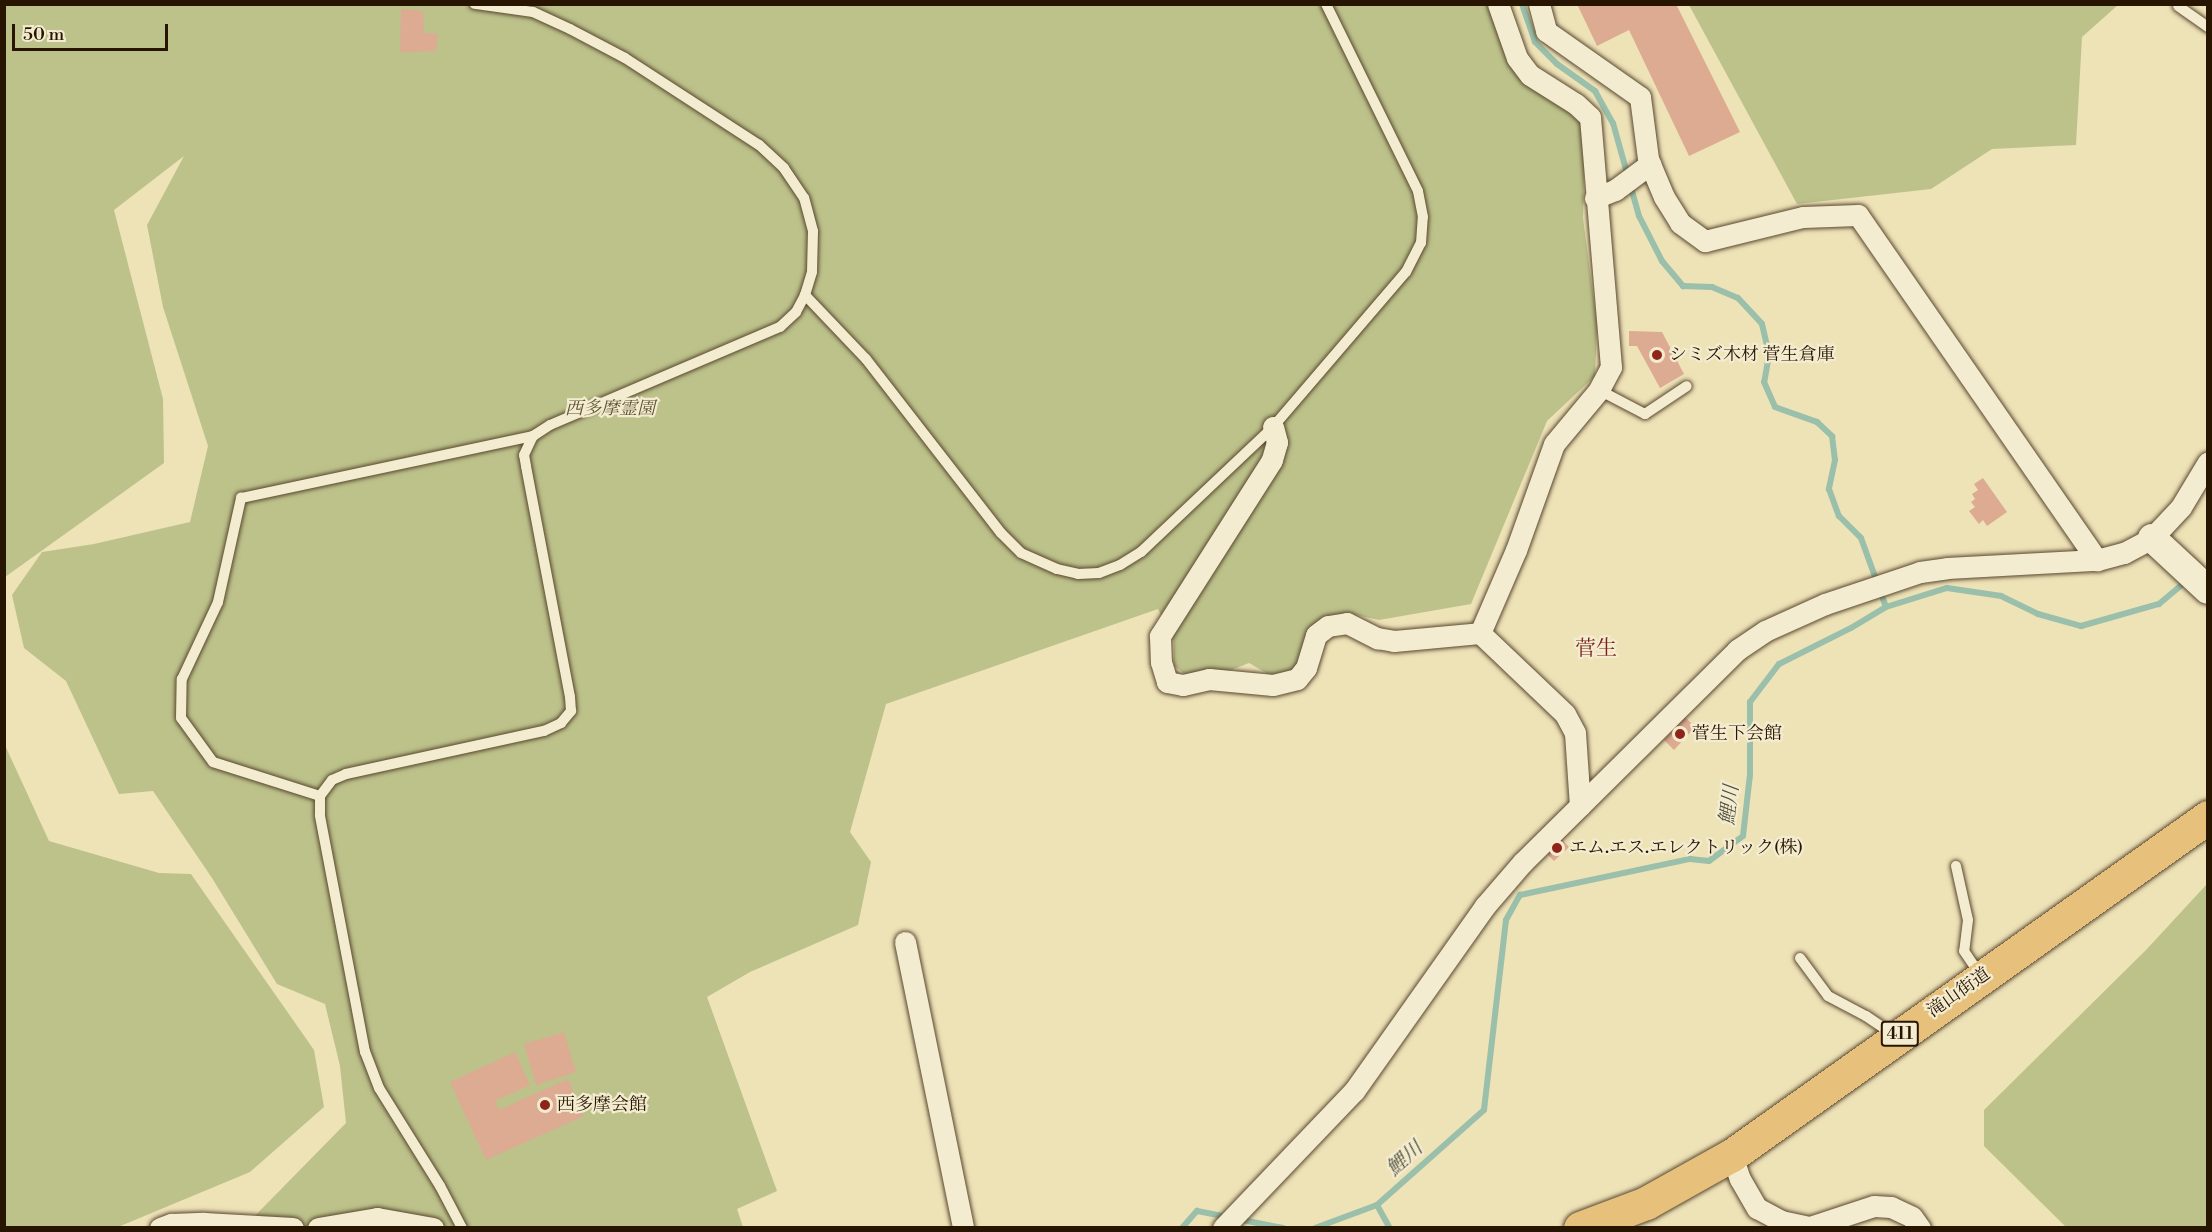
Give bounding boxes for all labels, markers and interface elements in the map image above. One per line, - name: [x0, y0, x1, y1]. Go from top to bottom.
- scale bar: [15, 12, 171, 50]
- text: 50 m: [23, 23, 64, 46]
- place label: シミズ木材 菅生倉庫: [1669, 344, 1835, 366]
- marker: シミズ木材 菅生倉庫: [1650, 348, 1664, 362]
- park label: 西多摩霊園: [565, 398, 655, 420]
- district label: 菅生: [1575, 636, 1617, 662]
- place label: 菅生下会館: [1692, 723, 1782, 745]
- marker: 菅生下会館: [1673, 727, 1687, 741]
- water label: 鯉川: [1716, 784, 1744, 826]
- place label: エム.エス.エレクトリック(株): [1569, 837, 1804, 859]
- marker: エム.エス.エレクトリック(株): [1550, 841, 1564, 855]
- street label: 滝山街道: [1923, 964, 1995, 1022]
- road number: 411: [1880, 1021, 1920, 1047]
- place label: 西多摩会館: [557, 1094, 647, 1116]
- marker: 西多摩会館: [538, 1098, 552, 1112]
- water label: 鯉川: [1382, 1137, 1428, 1181]

